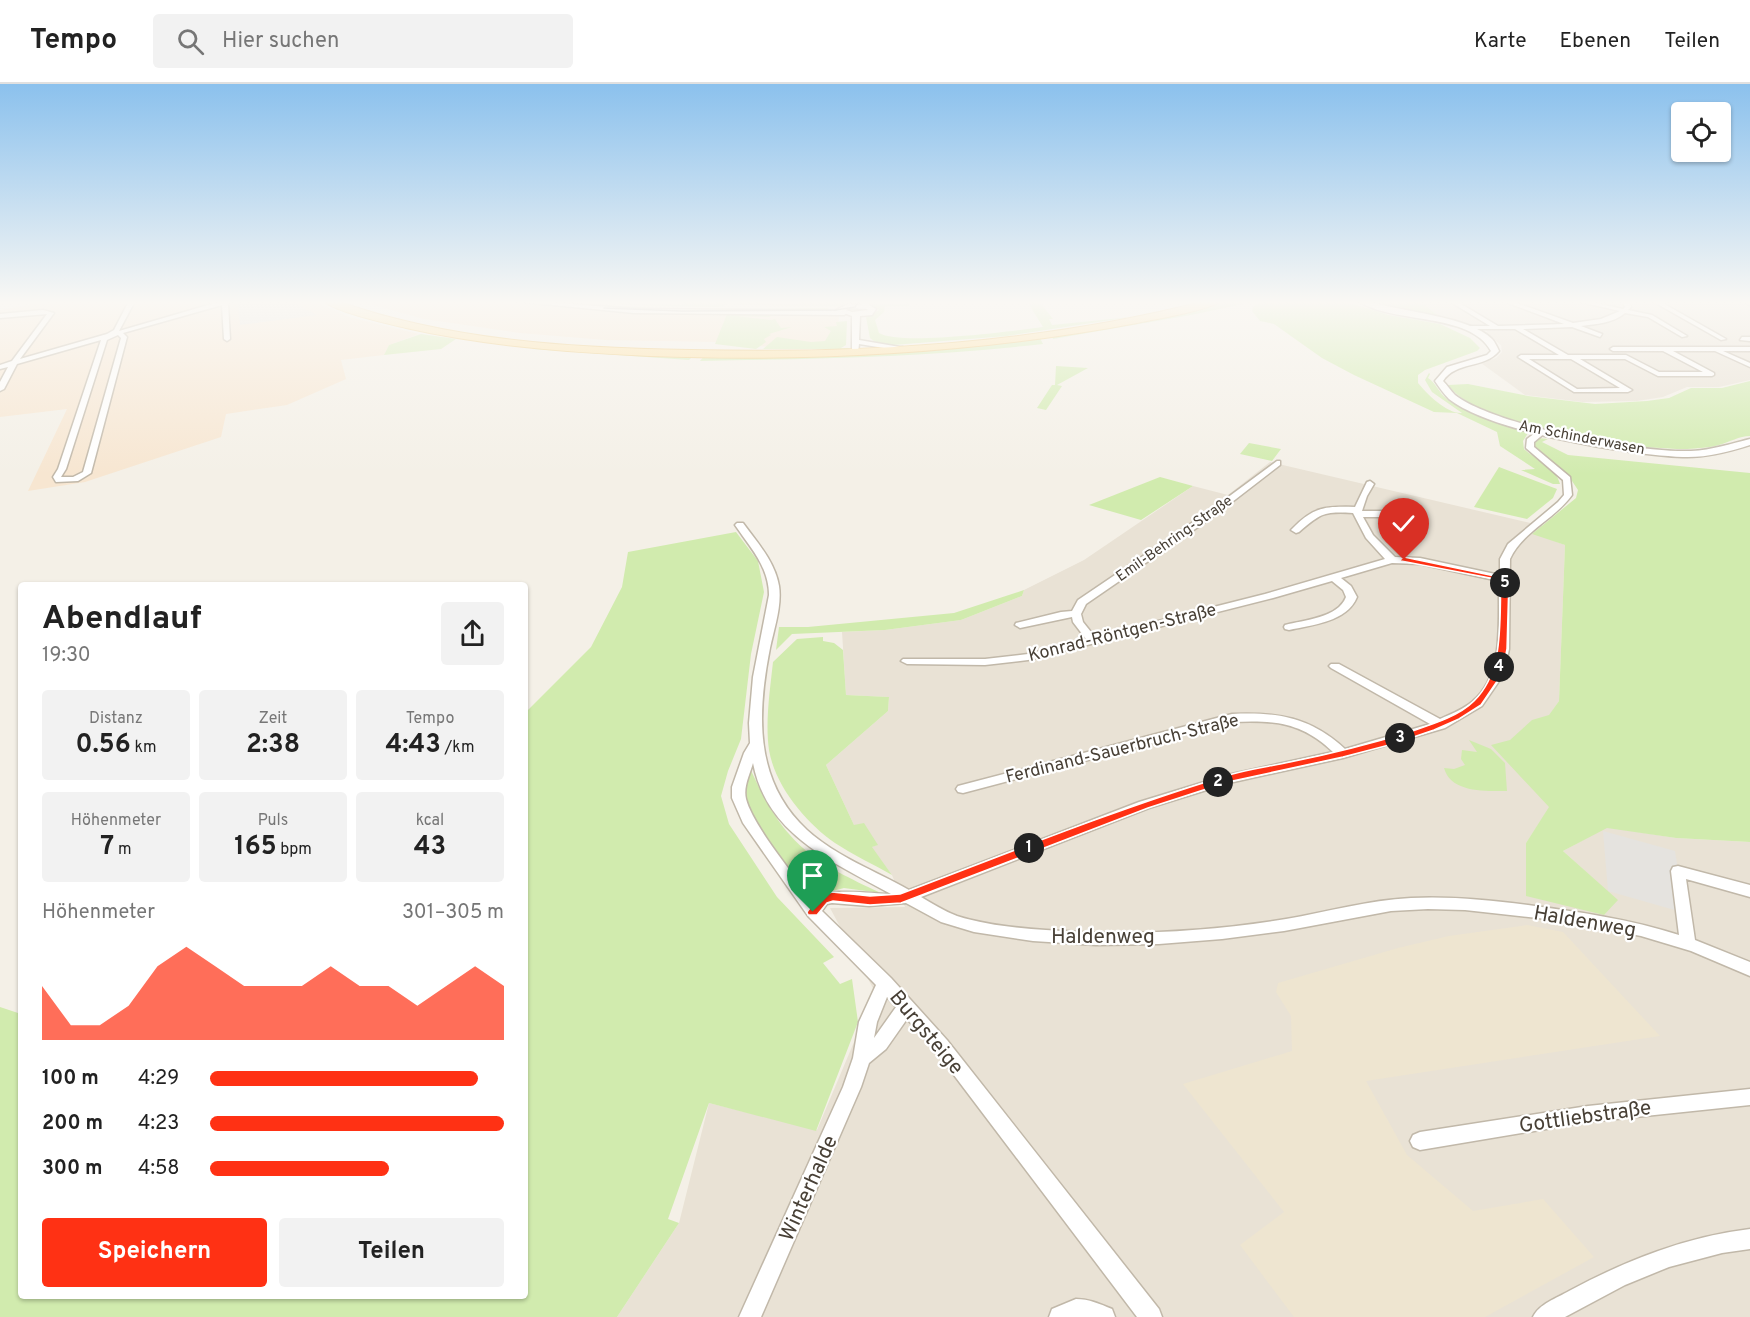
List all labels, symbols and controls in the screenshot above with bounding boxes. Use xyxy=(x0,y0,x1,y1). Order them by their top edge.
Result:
search box xyxy=(153,14,573,68)
text: Tempo xyxy=(30,23,117,59)
icon: search xyxy=(174,25,207,58)
text: Hier suchen xyxy=(222,28,339,55)
text: Karte xyxy=(1474,28,1526,55)
text: Ebenen xyxy=(1559,28,1631,55)
text: Teilen xyxy=(1664,28,1720,55)
map controls xyxy=(1671,102,1731,162)
button: locate xyxy=(1671,102,1731,162)
street label: Am Schinderwasen xyxy=(1517,417,1646,460)
street label: Emil-Behring-Straße xyxy=(1113,492,1237,587)
pin xyxy=(1378,498,1429,560)
icon: check xyxy=(1387,507,1420,540)
pin: 5 xyxy=(1490,568,1520,598)
text: 5 xyxy=(1500,573,1510,593)
text: Abendlauf xyxy=(42,599,202,641)
street label: Konrad-Röntgen-Straße xyxy=(1026,599,1219,668)
button: share xyxy=(441,602,504,665)
text: 19:30 xyxy=(42,643,91,669)
pin: 4 xyxy=(1484,652,1514,682)
text: 4 xyxy=(1494,657,1504,677)
text: Distanz xyxy=(89,709,143,729)
text: Zeit xyxy=(259,709,287,729)
text: Tempo xyxy=(406,709,454,729)
street label: Ferdinand-Sauerbruch-Straße xyxy=(1003,709,1241,790)
pin: 3 xyxy=(1385,723,1415,753)
text: 3 xyxy=(1395,728,1405,748)
text: 0.56 xyxy=(75,729,131,762)
text: 2:38 xyxy=(246,729,300,762)
text: 4:43 xyxy=(386,729,441,762)
text: km xyxy=(131,738,157,758)
text: /km xyxy=(441,738,474,758)
pin: 2 xyxy=(1203,767,1233,797)
text: 2 xyxy=(1213,772,1223,792)
text: Höhenmeter xyxy=(71,811,161,831)
text: Puls xyxy=(258,811,288,831)
text: kcal xyxy=(416,811,444,831)
text: 7 xyxy=(100,831,114,864)
text: 165 xyxy=(234,831,277,864)
text: 43 xyxy=(414,831,446,864)
pin: 1 xyxy=(1014,833,1044,863)
text: 1 xyxy=(1026,838,1032,858)
text: m xyxy=(114,840,132,860)
text: bpm xyxy=(277,840,312,860)
pin xyxy=(787,850,838,912)
icon: arrive xyxy=(796,859,829,892)
text: Höhenmeter xyxy=(42,900,155,926)
text: 301–305 m xyxy=(402,900,504,926)
street label: Haldenweg xyxy=(1531,900,1638,945)
street label: Haldenweg xyxy=(1051,924,1155,951)
street label: Burgsteige xyxy=(883,985,969,1081)
text: 100 m xyxy=(42,1066,99,1092)
text: 4:29 xyxy=(138,1066,179,1092)
street label: Gottliebstraße xyxy=(1517,1095,1653,1140)
text: 200 m xyxy=(42,1111,103,1137)
text: 4:23 xyxy=(138,1111,179,1137)
street label: Winterhalde xyxy=(774,1131,845,1246)
text: 300 m xyxy=(42,1156,103,1182)
text: 4:58 xyxy=(138,1156,180,1182)
button: Speichern xyxy=(42,1218,267,1287)
button: Teilen xyxy=(279,1218,504,1287)

